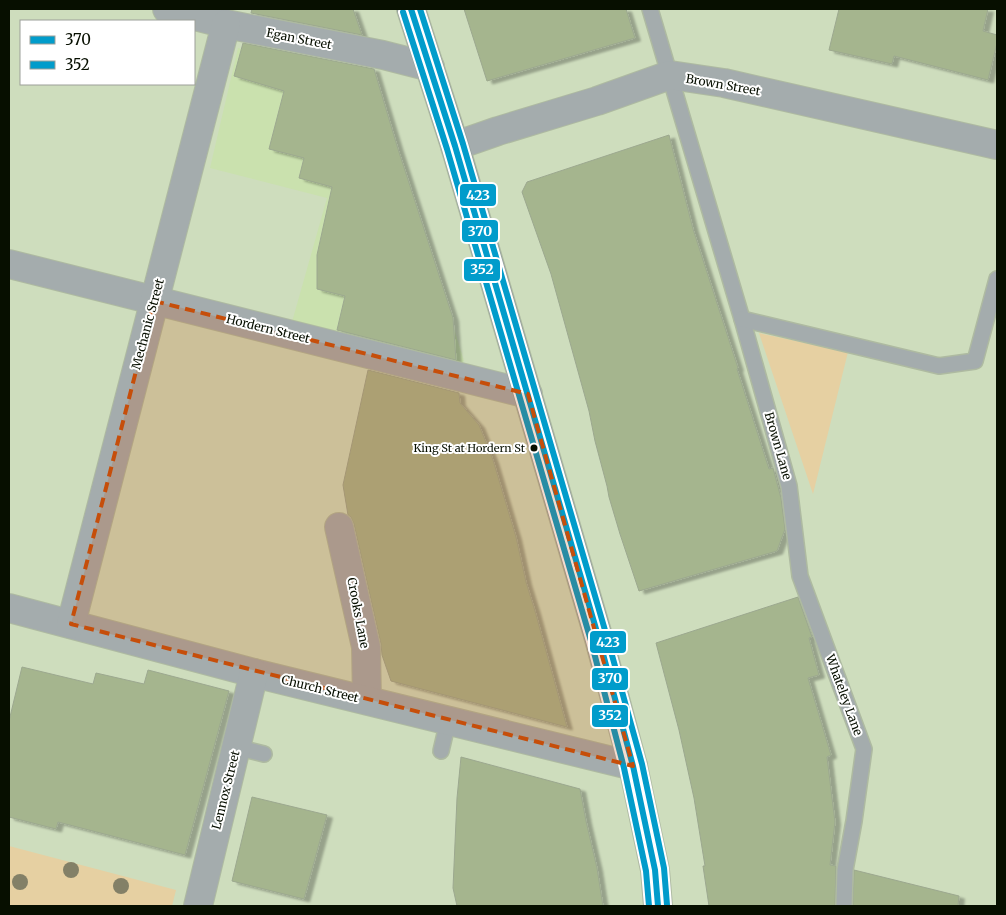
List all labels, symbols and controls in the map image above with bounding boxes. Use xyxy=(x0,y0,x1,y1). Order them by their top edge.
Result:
legend xyxy=(20,20,195,85)
street label: Egan Street xyxy=(265,25,333,52)
text: 370 xyxy=(65,30,91,49)
text: 352 xyxy=(65,55,90,74)
street label: Brown Street xyxy=(685,71,762,99)
line badge: 423 xyxy=(459,183,497,207)
text: 423 xyxy=(466,186,490,204)
line badge: 370 xyxy=(461,219,499,243)
text: 370 xyxy=(468,222,492,240)
line badge: 352 xyxy=(463,258,501,282)
text: 352 xyxy=(470,260,494,278)
street label: Mechanic Street xyxy=(128,276,167,371)
street label: Hordern Street xyxy=(225,311,312,346)
street label: Brown Lane xyxy=(762,410,795,481)
place label: King St at Hordern St xyxy=(413,441,526,455)
marker: King St at Hordern St xyxy=(529,443,539,453)
street label: Crooks Lane xyxy=(344,576,373,650)
line badge: 423 xyxy=(589,630,627,654)
text: 423 xyxy=(596,633,620,651)
street label: Whateley Lane xyxy=(822,651,866,738)
line badge: 370 xyxy=(591,667,629,691)
text: 370 xyxy=(598,669,622,687)
street label: Church Street xyxy=(280,672,361,705)
line badge: 352 xyxy=(591,704,629,728)
text: 352 xyxy=(598,706,622,724)
street label: Lennox Street xyxy=(208,749,243,831)

